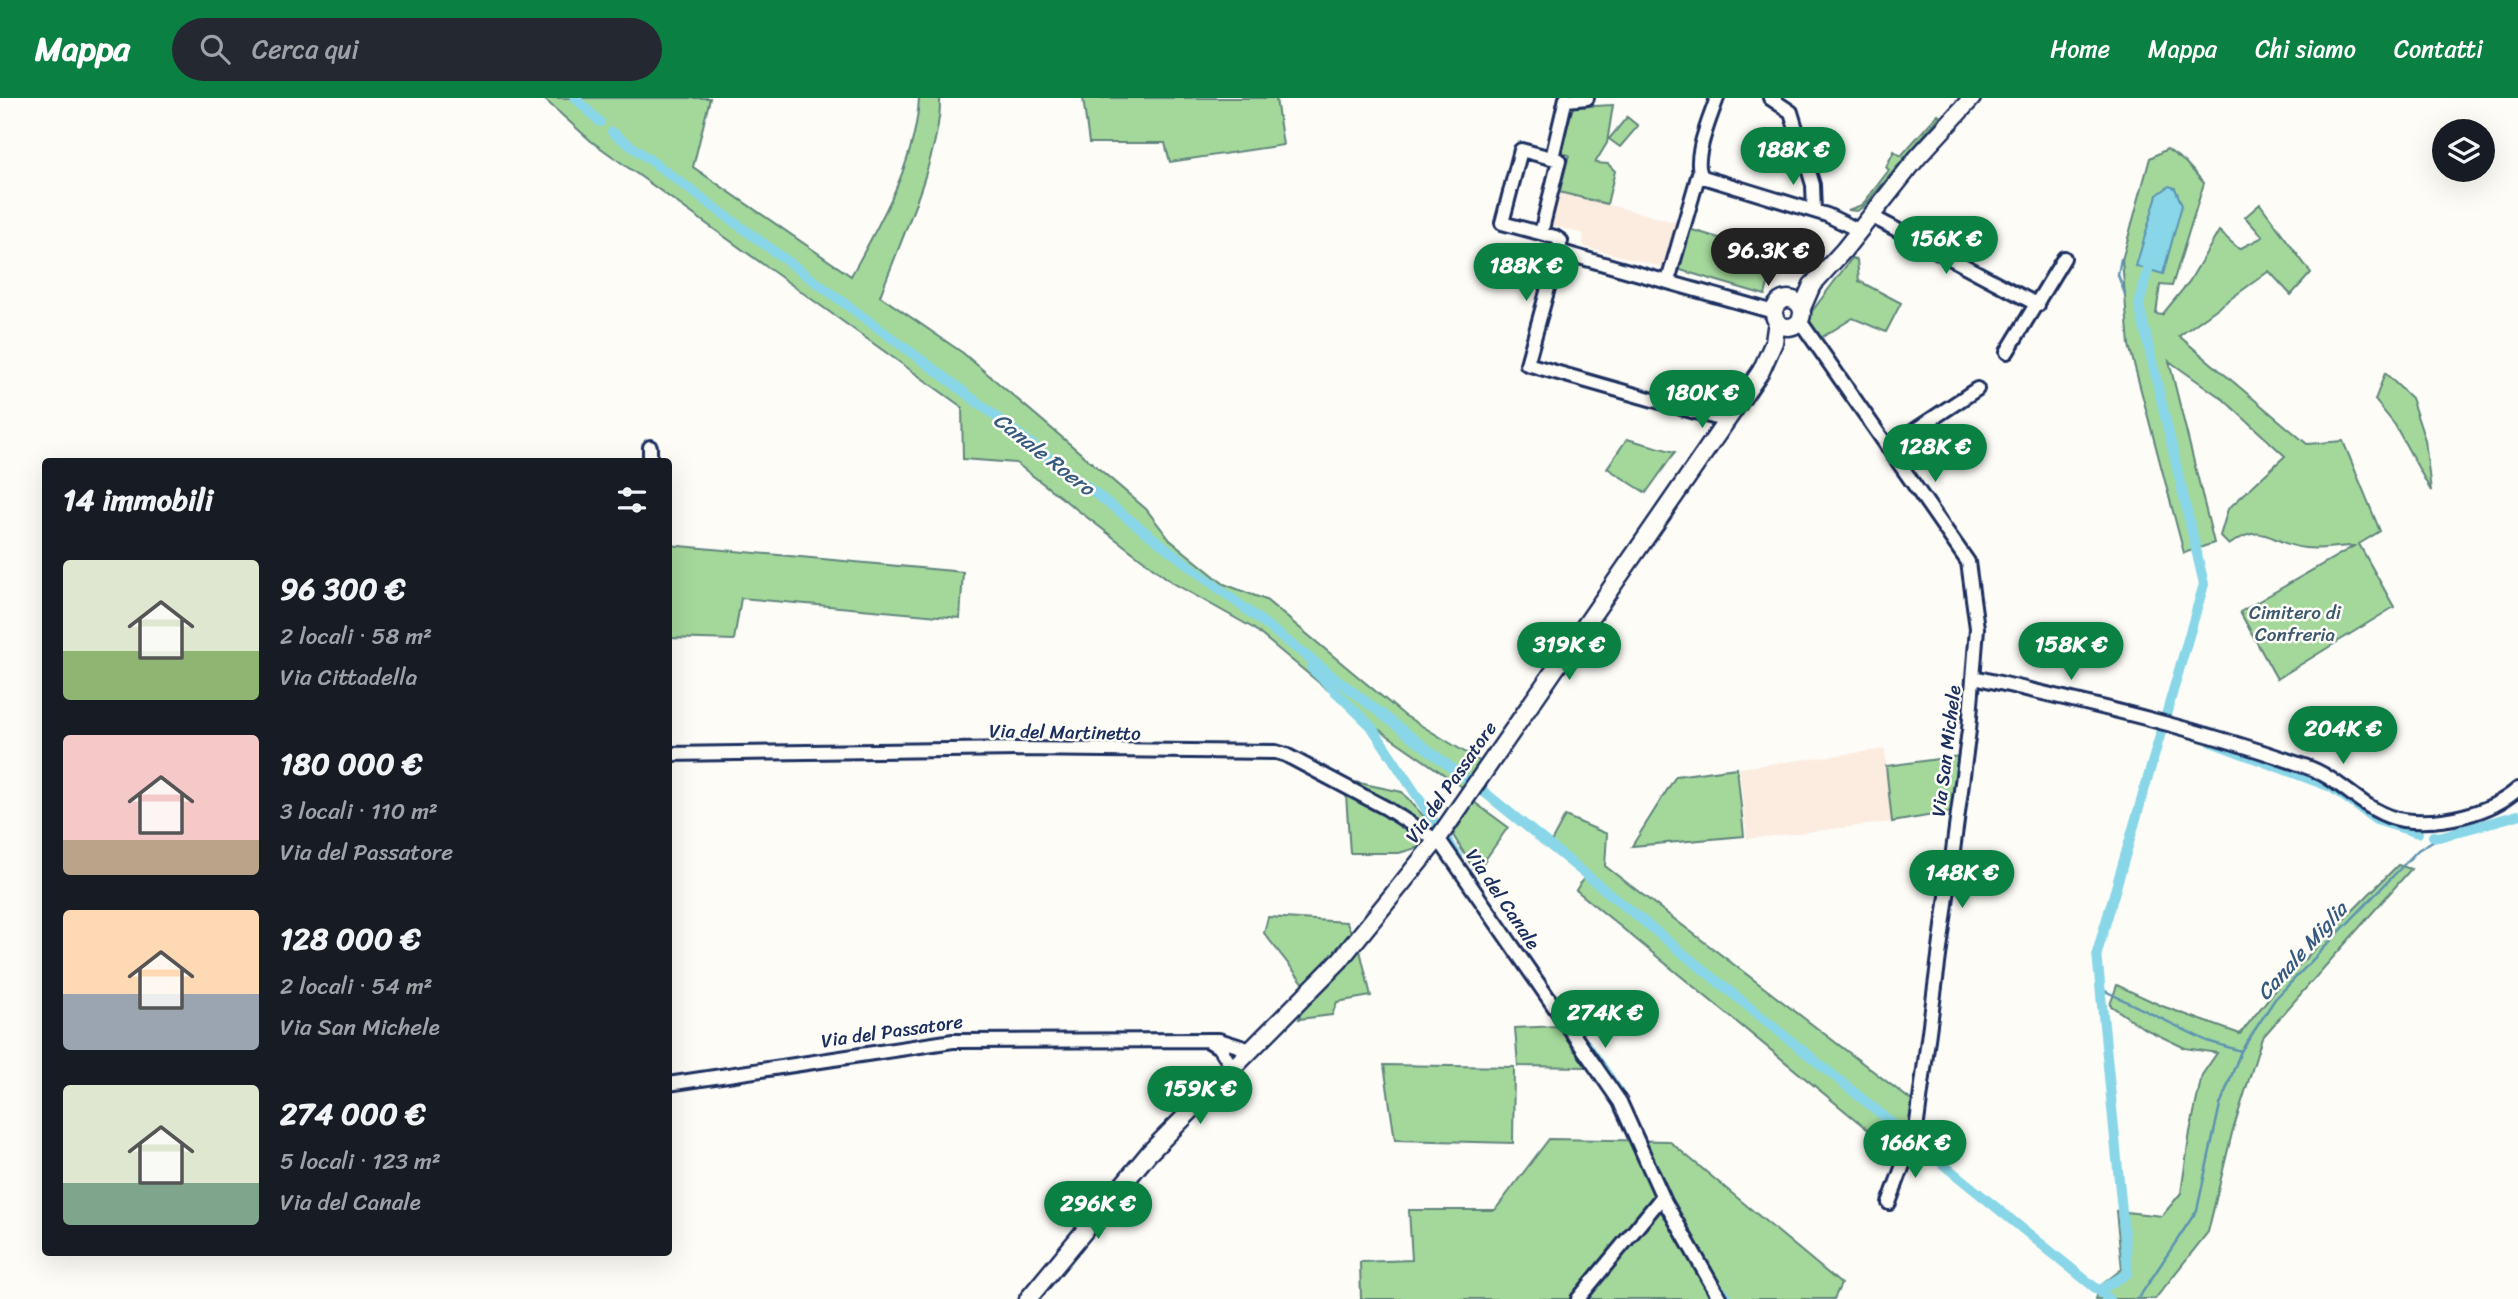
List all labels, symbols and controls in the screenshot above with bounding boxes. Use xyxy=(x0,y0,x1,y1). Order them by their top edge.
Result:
search box xyxy=(172,18,662,81)
text: Mappa xyxy=(35,20,130,78)
text: Cerca qui xyxy=(252,26,359,72)
text: Home xyxy=(2050,28,2110,70)
text: Mappa xyxy=(2148,28,2217,70)
text: Chi siamo xyxy=(2255,28,2356,70)
text: Contatti xyxy=(2394,28,2483,70)
icon: search xyxy=(196,30,234,68)
map controls xyxy=(2432,119,2495,182)
button: layers xyxy=(2432,119,2495,182)
pin: 188K € xyxy=(1736,127,1850,187)
text: 188K € xyxy=(1757,129,1829,170)
pin: 156K € xyxy=(1889,216,2003,276)
text: 156K € xyxy=(1910,218,1982,259)
pin: 96.3K € xyxy=(1703,228,1833,288)
text: 96.3K € xyxy=(1727,230,1809,271)
pin: 188K € xyxy=(1469,244,1583,303)
text: 188K € xyxy=(1490,245,1562,286)
pin: 180K € xyxy=(1645,370,1759,430)
text: 180K € xyxy=(1665,372,1739,413)
water label: Canale Roero xyxy=(985,402,1104,507)
pin: 128K € xyxy=(1878,424,1992,484)
text: 128K € xyxy=(1899,426,1971,467)
text: 14 immobili xyxy=(63,473,213,527)
icon: filters xyxy=(613,481,651,519)
text: 96 300 € xyxy=(280,562,405,616)
icon: home xyxy=(119,588,203,672)
park label: Cimitero di Confreria xyxy=(2249,596,2342,651)
text: 2 locali · 58 m² xyxy=(280,616,432,657)
pin: 319K € xyxy=(1512,622,1626,682)
pin: 158K € xyxy=(2014,622,2128,682)
text: 319K € xyxy=(1533,624,1605,665)
text: 158K € xyxy=(2034,624,2108,665)
text: Via Cittadella xyxy=(280,657,417,698)
street label: Via San Michele xyxy=(1922,683,1970,819)
pin: 204K € xyxy=(2286,706,2400,766)
text: 204K € xyxy=(2304,708,2382,749)
street label: Via del Martinetto xyxy=(989,714,1141,750)
street label: Via del Passatore xyxy=(1396,714,1506,850)
text: 180 000 € xyxy=(280,737,422,791)
icon: home xyxy=(119,763,203,847)
text: 3 locali · 110 m² xyxy=(280,791,438,832)
text: Via del Passatore xyxy=(280,832,453,873)
street label: Via del Canale xyxy=(1457,842,1549,956)
pin: 148K € xyxy=(1905,850,2019,910)
text: 148K € xyxy=(1925,852,1999,893)
water label: Canale Miglia xyxy=(2247,891,2359,1009)
text: 128 000 € xyxy=(280,912,421,966)
icon: home xyxy=(119,938,203,1022)
text: 2 locali · 54 m² xyxy=(280,966,433,1007)
pin: 274K € xyxy=(1548,990,1662,1050)
text: 274K € xyxy=(1567,992,1643,1033)
street label: Via del Passatore xyxy=(819,1005,965,1057)
text: Via San Michele xyxy=(280,1007,440,1048)
pin: 159K € xyxy=(1143,1066,1257,1126)
text: 159K € xyxy=(1163,1068,1237,1109)
text: 274 000 € xyxy=(280,1087,426,1141)
icon: home xyxy=(119,1113,203,1197)
pin: 166K € xyxy=(1858,1121,1972,1180)
text: 166K € xyxy=(1879,1122,1951,1163)
text: 5 locali · 123 m² xyxy=(280,1141,441,1182)
text: Via del Canale xyxy=(280,1182,421,1223)
pin: 296K € xyxy=(1041,1182,1155,1241)
text: 296K € xyxy=(1060,1183,1136,1224)

